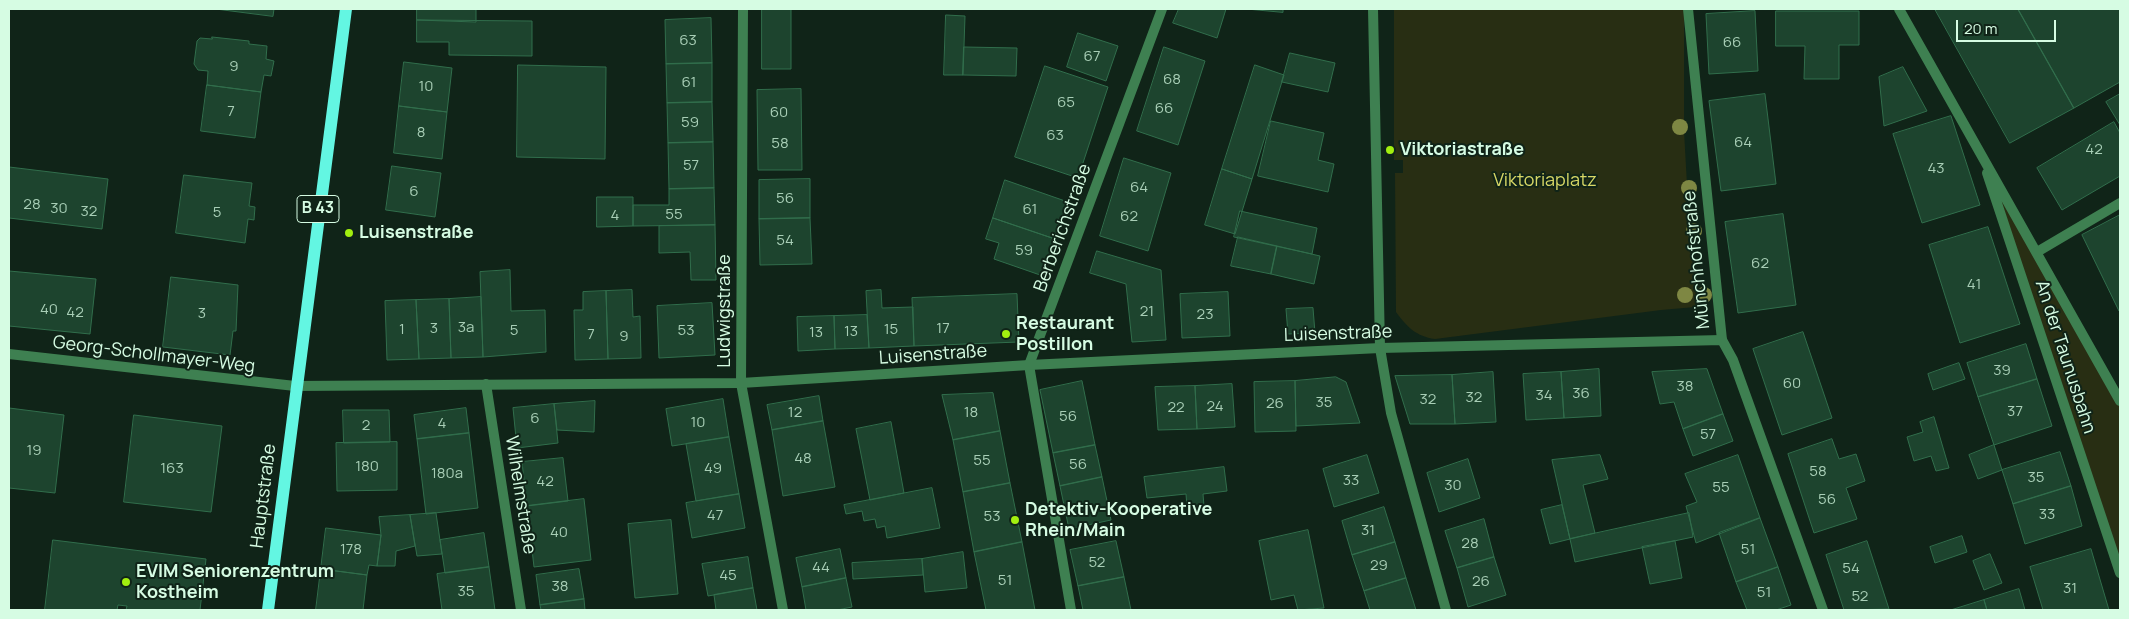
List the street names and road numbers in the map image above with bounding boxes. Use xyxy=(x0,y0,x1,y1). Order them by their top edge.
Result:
street label: Berberichstraße xyxy=(1030,161,1096,295)
street label: Münchhofstraße xyxy=(1679,190,1715,330)
road number: B 43 xyxy=(297,195,339,222)
street label: Ludwigstraße xyxy=(714,254,736,368)
street label: An der Taunusbahn xyxy=(2030,278,2100,436)
street label: Luisenstraße xyxy=(1283,321,1393,347)
street label: Georg-Schollmayer-Weg xyxy=(52,332,256,378)
street label: Luisenstraße xyxy=(878,340,988,370)
street label: Wilhelmstraße xyxy=(500,434,540,556)
street label: Hauptstraße xyxy=(247,443,281,549)

